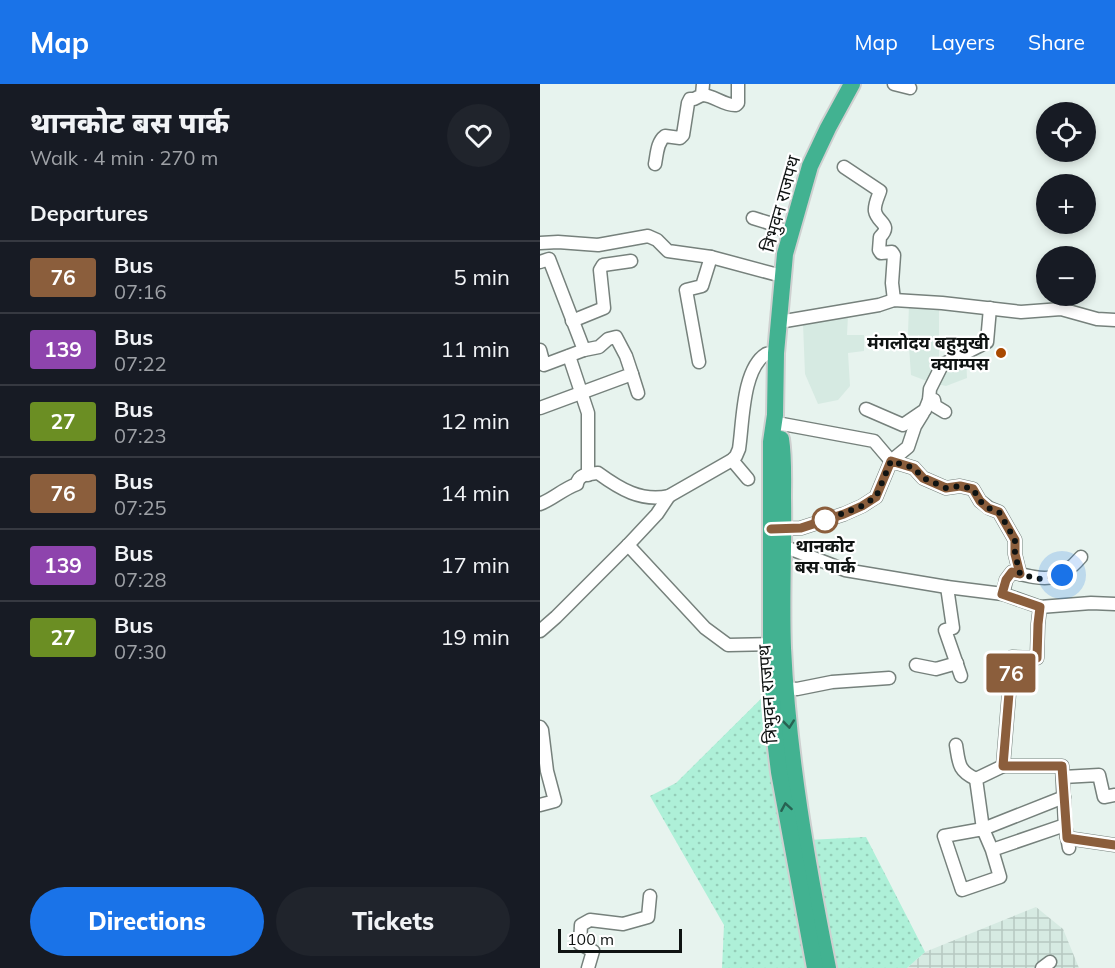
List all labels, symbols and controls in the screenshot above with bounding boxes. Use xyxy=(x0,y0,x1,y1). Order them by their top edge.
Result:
text: Map xyxy=(30,25,89,60)
text: Map xyxy=(855,29,898,55)
text: Layers xyxy=(931,29,995,55)
text: Share xyxy=(1028,29,1085,55)
map controls xyxy=(1036,102,1096,306)
button: locate xyxy=(1036,102,1096,162)
button: heart xyxy=(447,104,510,167)
text: थानकोट बस पार्क xyxy=(30,105,229,140)
text: Walk · 4 min · 270 m xyxy=(30,145,218,170)
street label: त्रिभुवन राजपथ xyxy=(756,153,806,255)
button: + xyxy=(1036,174,1096,234)
text: Departures xyxy=(30,199,148,227)
button: − xyxy=(1036,246,1096,306)
text: Bus xyxy=(114,251,153,279)
text: 5 min xyxy=(454,263,510,291)
text: 76 xyxy=(50,264,76,290)
text: 07:16 xyxy=(114,279,167,304)
text: Bus xyxy=(114,323,153,351)
place label: मंगलोदय बहुमुखी क्याम्पस xyxy=(867,331,990,375)
text: 11 min xyxy=(440,335,510,363)
text: 139 xyxy=(44,336,82,362)
marker: मंगलोदय बहुमुखी क्याम्पस xyxy=(994,346,1008,360)
text: 07:22 xyxy=(114,351,167,376)
text: Bus xyxy=(114,395,153,423)
text: 12 min xyxy=(440,407,510,435)
text: 27 xyxy=(50,408,76,434)
text: 07:23 xyxy=(114,423,167,448)
text: Bus xyxy=(114,467,153,495)
text: 14 min xyxy=(440,479,510,507)
text: 76 xyxy=(50,480,76,506)
text: 07:25 xyxy=(114,495,167,520)
marker: थानकोट बस पार्क xyxy=(812,507,838,533)
place label: थानकोट बस पार्क xyxy=(795,534,856,578)
text: Bus xyxy=(114,539,153,567)
text: 17 min xyxy=(440,551,510,579)
text: 139 xyxy=(44,552,82,578)
your location xyxy=(1047,560,1077,590)
text: 07:28 xyxy=(114,567,167,592)
text: Bus xyxy=(114,611,153,639)
text: 19 min xyxy=(440,623,510,651)
text: 27 xyxy=(50,624,76,650)
text: 07:30 xyxy=(114,639,167,664)
street label: त्रिभुवन राजपथ xyxy=(753,643,783,744)
line badge: 76 xyxy=(984,654,1038,692)
text: 76 xyxy=(998,660,1024,686)
one-way arrow xyxy=(782,720,795,729)
one-way arrow xyxy=(780,803,793,813)
button: Directions xyxy=(30,887,264,956)
button: Tickets xyxy=(276,887,510,956)
scale bar xyxy=(558,926,682,954)
text: 100 m xyxy=(567,929,614,949)

